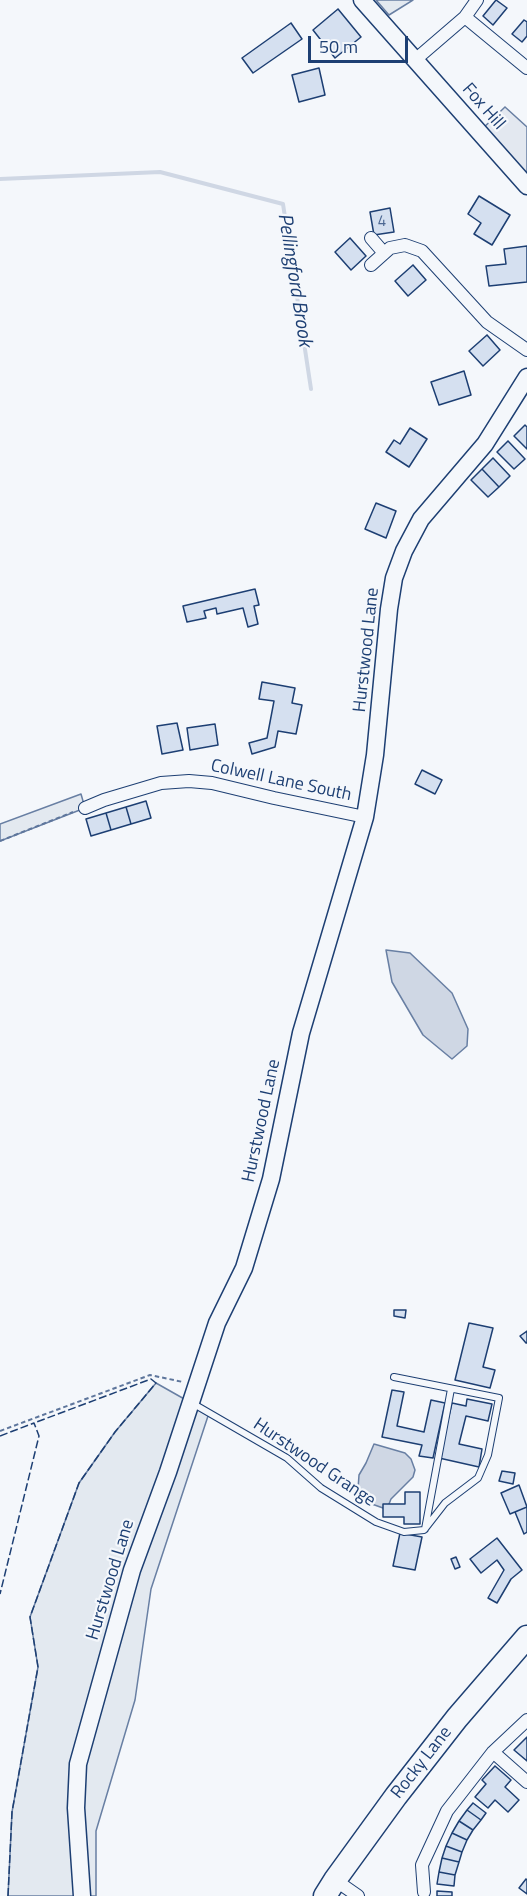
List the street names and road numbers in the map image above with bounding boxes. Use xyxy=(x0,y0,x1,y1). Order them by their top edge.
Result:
street label: Fox Hill xyxy=(457,79,509,135)
street label: Hurstwood Lane xyxy=(350,587,384,713)
street label: Colwell Lane South xyxy=(209,756,353,806)
street label: Hurstwood Lane xyxy=(238,1058,286,1184)
street label: Hurstwood Grange xyxy=(249,1414,379,1512)
street label: Hurstwood Lane xyxy=(82,1517,140,1643)
street label: Rocky Lane xyxy=(387,1722,457,1804)

